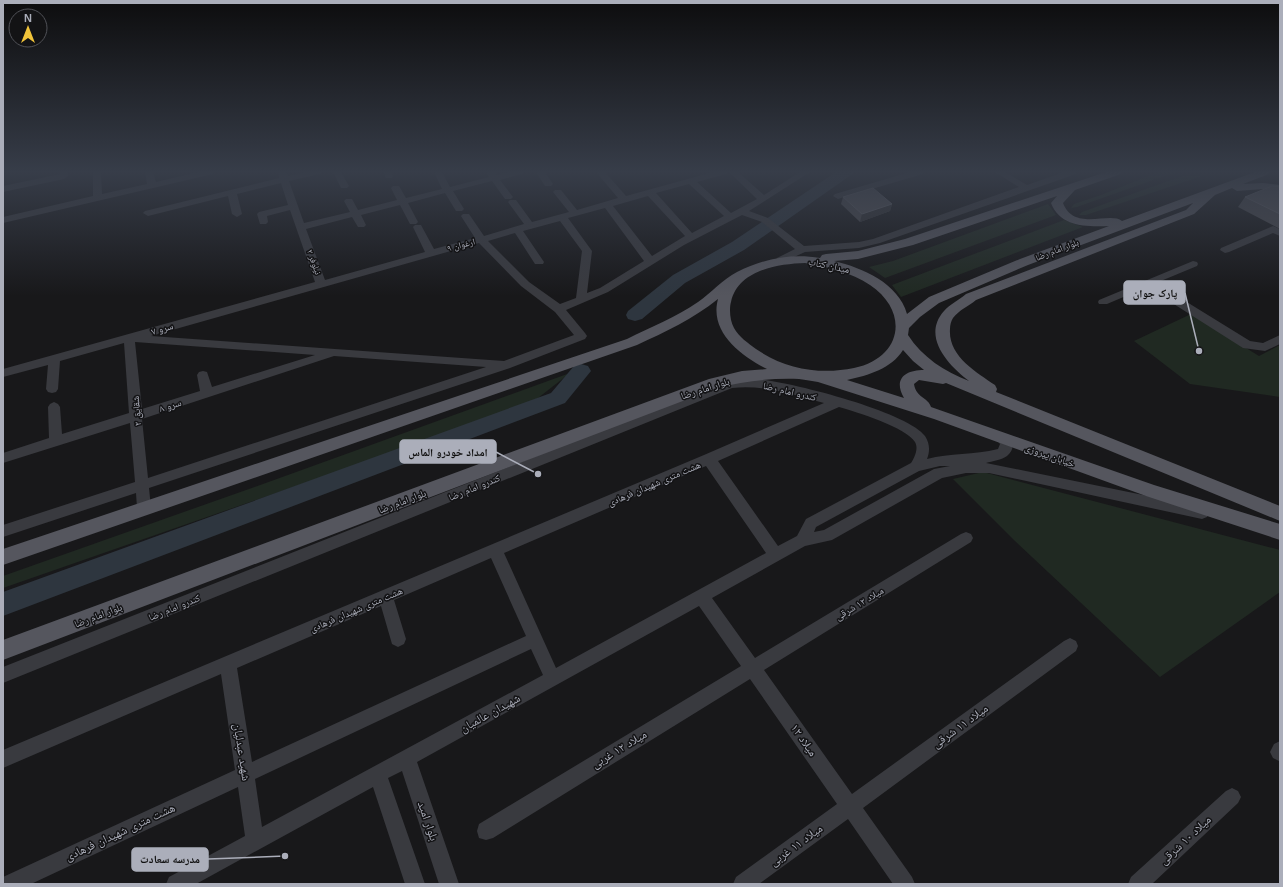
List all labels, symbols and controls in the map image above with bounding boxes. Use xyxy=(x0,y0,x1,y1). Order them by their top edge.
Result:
north arrow xyxy=(8,8,48,48)
text: N xyxy=(24,12,32,24)
street label: ارغوان ۹ xyxy=(446,237,476,253)
street label: بلوار امام رضا xyxy=(1034,237,1081,265)
street label: نیلوفر ۲ xyxy=(305,248,323,277)
street label: میدان کتاب xyxy=(807,256,851,276)
callout: پارک جوان xyxy=(1124,281,1185,304)
text: پارک جوان xyxy=(1133,287,1178,301)
street label: سرو ۷ xyxy=(150,320,175,337)
street label: بلوار امام رضا xyxy=(680,375,732,403)
street label: کندرو امام رضا xyxy=(762,380,818,405)
street label: شقایق ۲ xyxy=(130,395,144,426)
street label: سرو ۸ xyxy=(158,397,183,414)
callout: امداد خودرو الماس xyxy=(400,440,496,463)
street label: خیابان پیروزی xyxy=(1023,442,1077,470)
text: امداد خودرو الماس xyxy=(408,446,488,460)
street label: هشت متری شهیدان فرهادی xyxy=(606,459,703,509)
street label: کندرو امام رضا xyxy=(447,472,502,505)
street label: بلوار امام رضا xyxy=(377,487,429,517)
street label: میلاد ۱۲ شرقی xyxy=(833,584,886,623)
street label: هشت متری شهیدان فرهادی xyxy=(308,585,405,635)
street label: کندرو امام رضا xyxy=(147,592,202,625)
street label: بلوار امام رضا xyxy=(73,601,125,631)
street label: شهیدان عالمیان xyxy=(457,691,523,735)
street label: میلاد ۱۱ شرقی xyxy=(929,701,991,751)
street label: میلاد ۱۲ xyxy=(788,721,820,759)
street label: شهید عبدلیان xyxy=(230,722,253,782)
street label: میلاد ۱۲ غربی xyxy=(589,727,649,771)
street label: بلوار امید xyxy=(414,799,441,843)
street label: هشت متری شهیدان فرهادی xyxy=(63,800,177,864)
street label: میلاد ۱۰ شرقی xyxy=(1156,813,1214,868)
street label: میلاد ۱۱ غربی xyxy=(767,821,825,869)
callout: مدرسه سعادت xyxy=(132,848,208,871)
text: مدرسه سعادت xyxy=(140,853,200,866)

